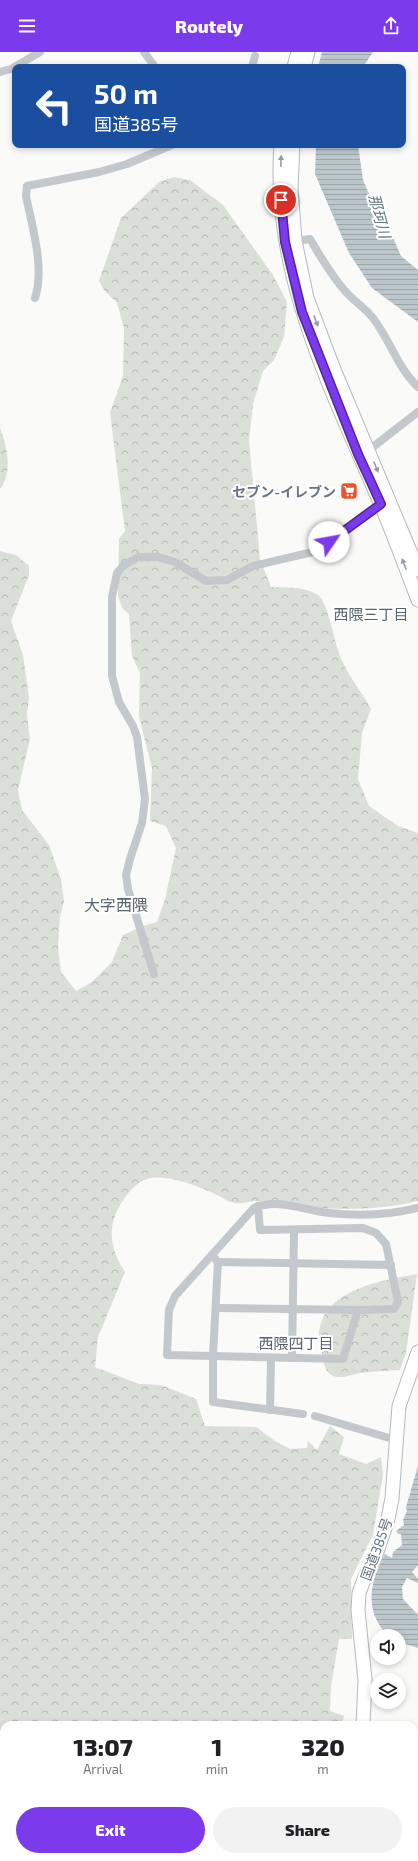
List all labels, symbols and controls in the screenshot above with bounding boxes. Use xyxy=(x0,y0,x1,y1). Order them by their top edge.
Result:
icon: menu xyxy=(16,15,38,37)
text: Routely xyxy=(175,15,243,37)
icon: share xyxy=(380,15,402,37)
text: 50 m xyxy=(94,76,158,110)
icon: left xyxy=(28,80,80,132)
text: 国道385号 xyxy=(94,113,179,135)
one-way arrow xyxy=(277,155,284,167)
pin xyxy=(264,183,298,217)
icon: arrive xyxy=(270,189,292,211)
water label: 那珂川 xyxy=(365,192,395,242)
one-way arrow xyxy=(313,315,319,327)
one-way arrow xyxy=(373,462,379,474)
supermarket icon: セブン-イレブン xyxy=(339,481,359,501)
place label: セブン-イレブン xyxy=(232,483,336,500)
position arrow xyxy=(308,521,350,563)
one-way arrow xyxy=(400,557,406,569)
district label: 西隈三丁目 xyxy=(333,605,409,623)
district label: 大字西隈 xyxy=(84,895,148,914)
district label: 西隈四丁目 xyxy=(258,1334,334,1352)
street label: 国道385号 xyxy=(357,1515,395,1583)
map controls xyxy=(370,1629,406,1709)
button: sound xyxy=(370,1629,406,1665)
button: layers xyxy=(370,1673,406,1709)
text: 13:07 xyxy=(73,1732,133,1761)
text: 1 xyxy=(212,1732,222,1761)
text: 320 xyxy=(301,1732,345,1761)
text: Arrival xyxy=(83,1761,123,1777)
text: min xyxy=(206,1761,228,1777)
text: m xyxy=(317,1761,329,1777)
button: Exit xyxy=(16,1807,205,1853)
button: Share xyxy=(213,1807,402,1853)

